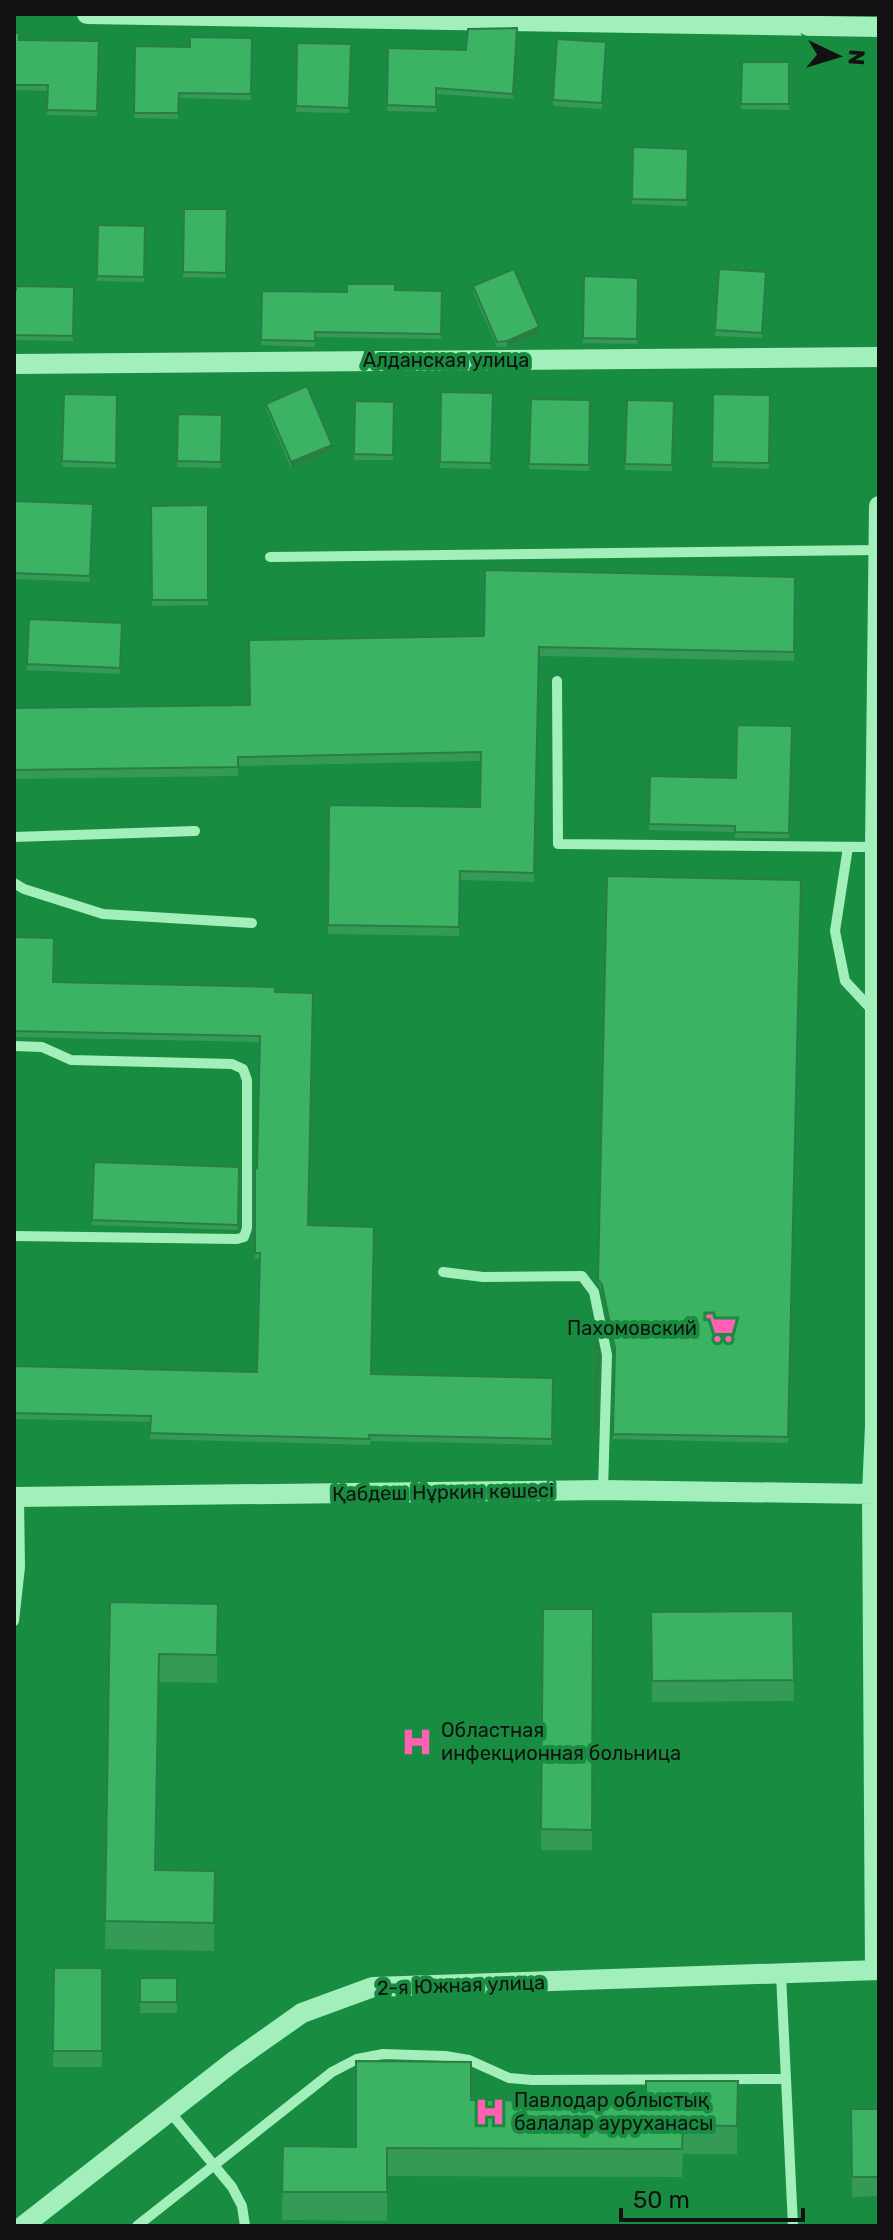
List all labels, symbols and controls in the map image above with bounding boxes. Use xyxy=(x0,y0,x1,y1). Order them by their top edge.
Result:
north arrow xyxy=(797,16,877,96)
text: N xyxy=(842,49,870,66)
street label: Алданская улица xyxy=(363,348,529,372)
supermarket icon: Пахомовский xyxy=(704,1311,738,1345)
place label: Пахомовский xyxy=(567,1316,697,1340)
street label: Қабдеш Нұркин көшесі xyxy=(332,1478,554,1506)
place label: Областная инфекционная больница xyxy=(441,1718,681,1765)
hospital icon: Областная инфекционная больница xyxy=(400,1725,434,1759)
street label: 2-я Южная улица xyxy=(376,1970,546,2000)
place label: Павлодар облыстық балалар ауруханасы xyxy=(514,2088,714,2135)
hospital icon: Павлодар облыстық балалар ауруханасы xyxy=(473,2095,507,2129)
scale bar xyxy=(621,2172,803,2222)
text: 50 m xyxy=(633,2186,690,2214)

